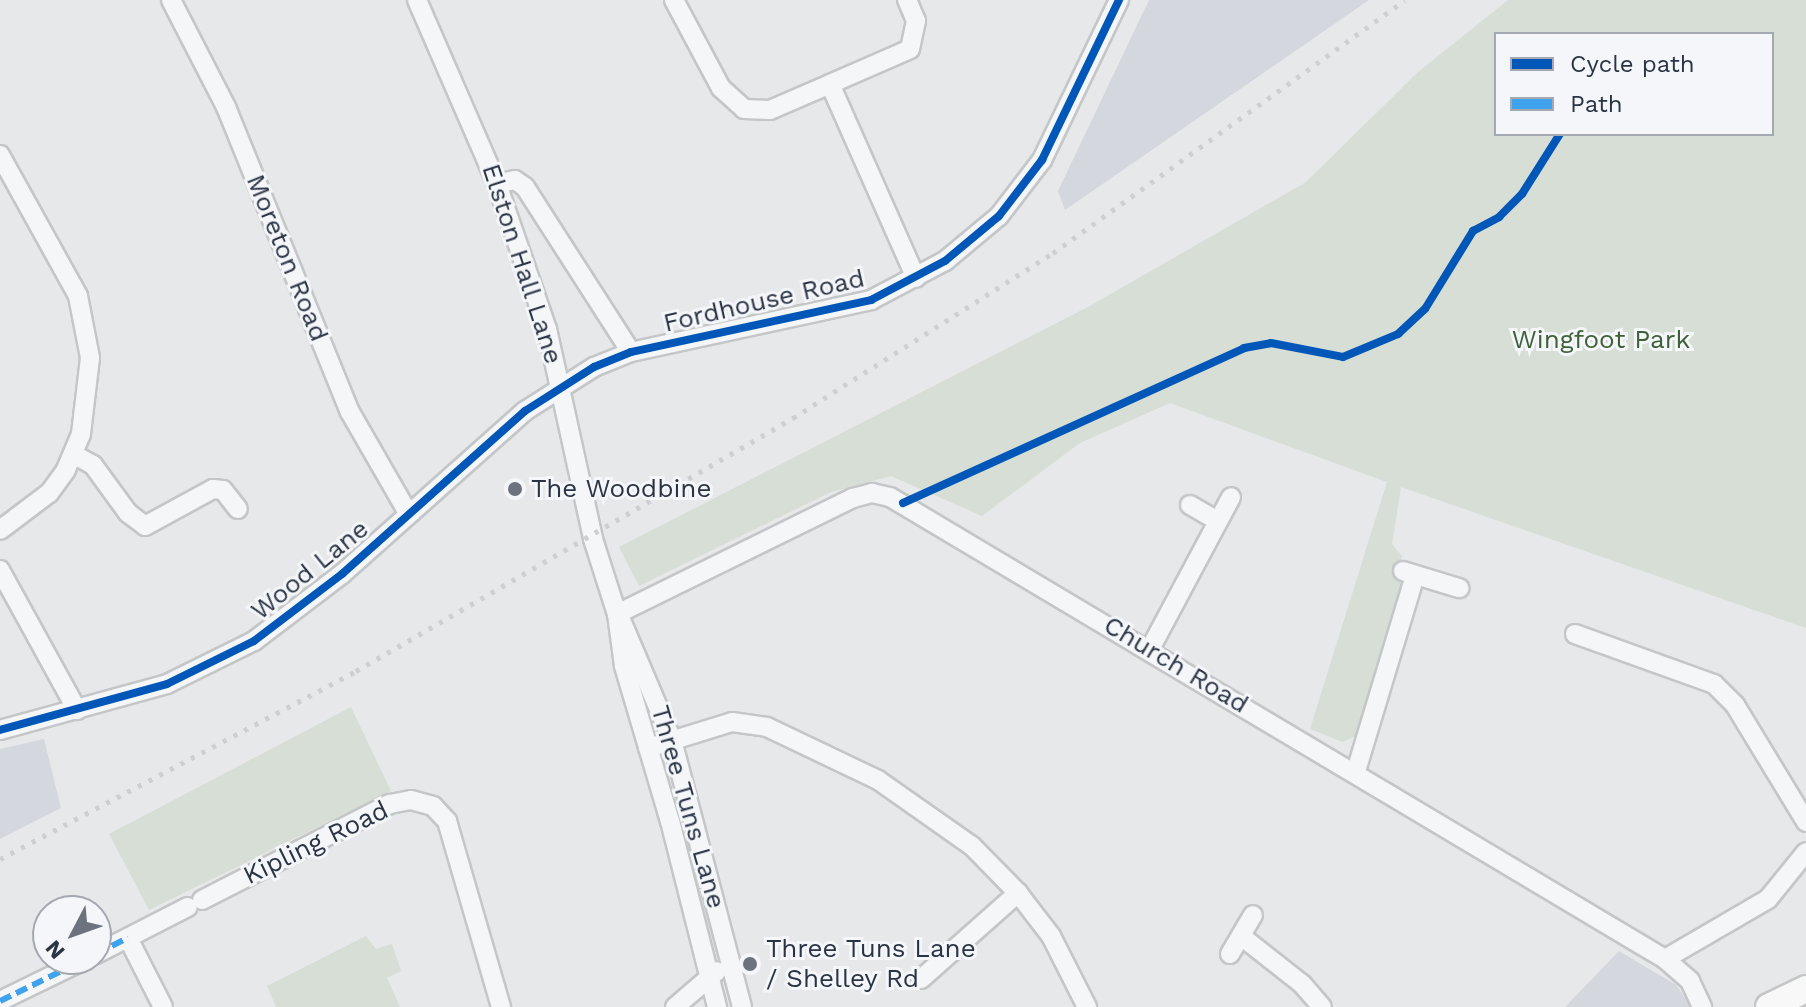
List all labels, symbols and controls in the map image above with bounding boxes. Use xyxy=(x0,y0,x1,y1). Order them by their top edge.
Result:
legend xyxy=(1494,32,1774,136)
text: Cycle path xyxy=(1570,50,1695,78)
text: Path xyxy=(1570,90,1623,118)
street label: Elston Hall Lane xyxy=(475,160,569,368)
street label: Moreton Road xyxy=(239,170,335,346)
street label: Fordhouse Road xyxy=(660,263,868,339)
park label: Wingfoot Park xyxy=(1512,324,1690,356)
place label: The Woodbine xyxy=(531,473,712,505)
marker: The Woodbine xyxy=(506,480,524,498)
street label: Wood Lane xyxy=(245,513,375,627)
street label: Church Road xyxy=(1098,610,1254,720)
street label: Three Tuns Lane xyxy=(644,702,732,912)
street label: Kipling Road xyxy=(238,794,394,892)
north arrow xyxy=(32,895,112,975)
place label: Three Tuns Lane / Shelley Rd xyxy=(766,933,976,994)
text: N xyxy=(40,935,70,964)
marker: Three Tuns Lane / Shelley Rd xyxy=(741,955,759,973)

